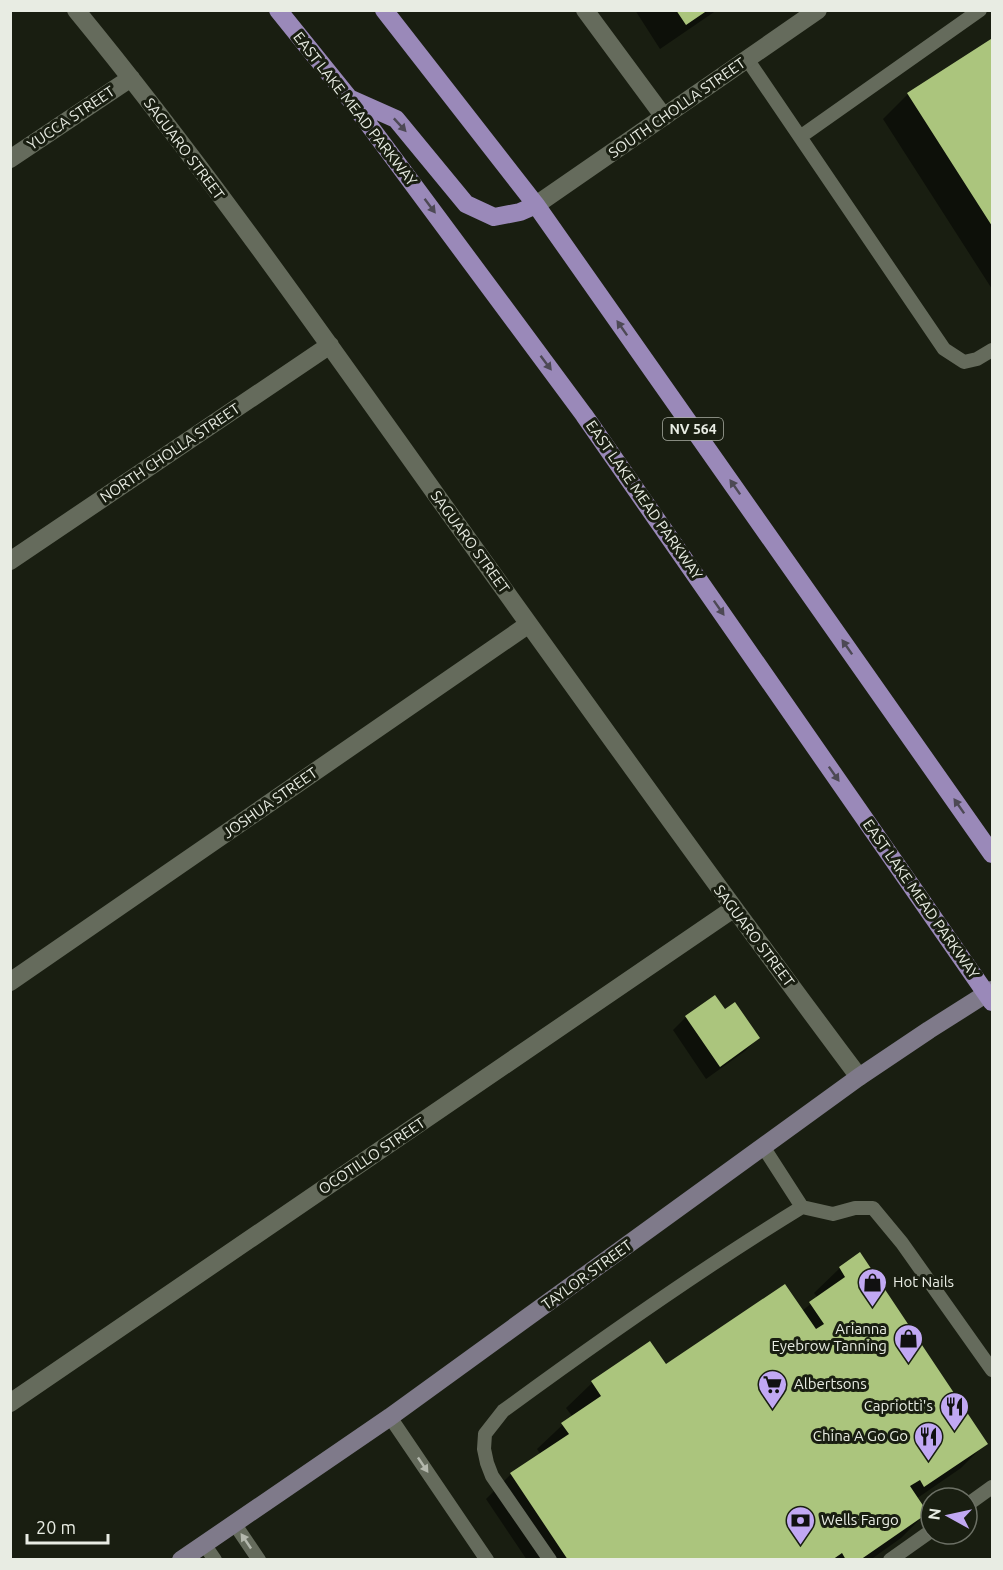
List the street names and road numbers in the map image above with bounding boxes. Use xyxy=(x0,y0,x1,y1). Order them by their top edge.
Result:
street label: EAST LAKE MEAD PARKWAY xyxy=(290,28,421,189)
street label: SOUTH CHOLLA STREET xyxy=(605,54,749,161)
street label: YUCCA STREET xyxy=(24,82,118,153)
street label: SAGUARO STREET xyxy=(141,95,228,203)
street label: NORTH CHOLLA STREET xyxy=(97,399,243,506)
street label: EAST LAKE MEAD PARKWAY xyxy=(583,417,706,583)
road number: NV 564 xyxy=(663,418,723,440)
street label: SAGUARO STREET xyxy=(428,487,514,597)
street label: JOSHUA STREET xyxy=(219,763,321,842)
street label: EAST LAKE MEAD PARKWAY xyxy=(860,816,983,982)
street label: SAGUARO STREET xyxy=(711,882,798,990)
street label: OCOTILLO STREET xyxy=(315,1113,429,1198)
street label: TAYLOR STREET xyxy=(538,1236,636,1313)

